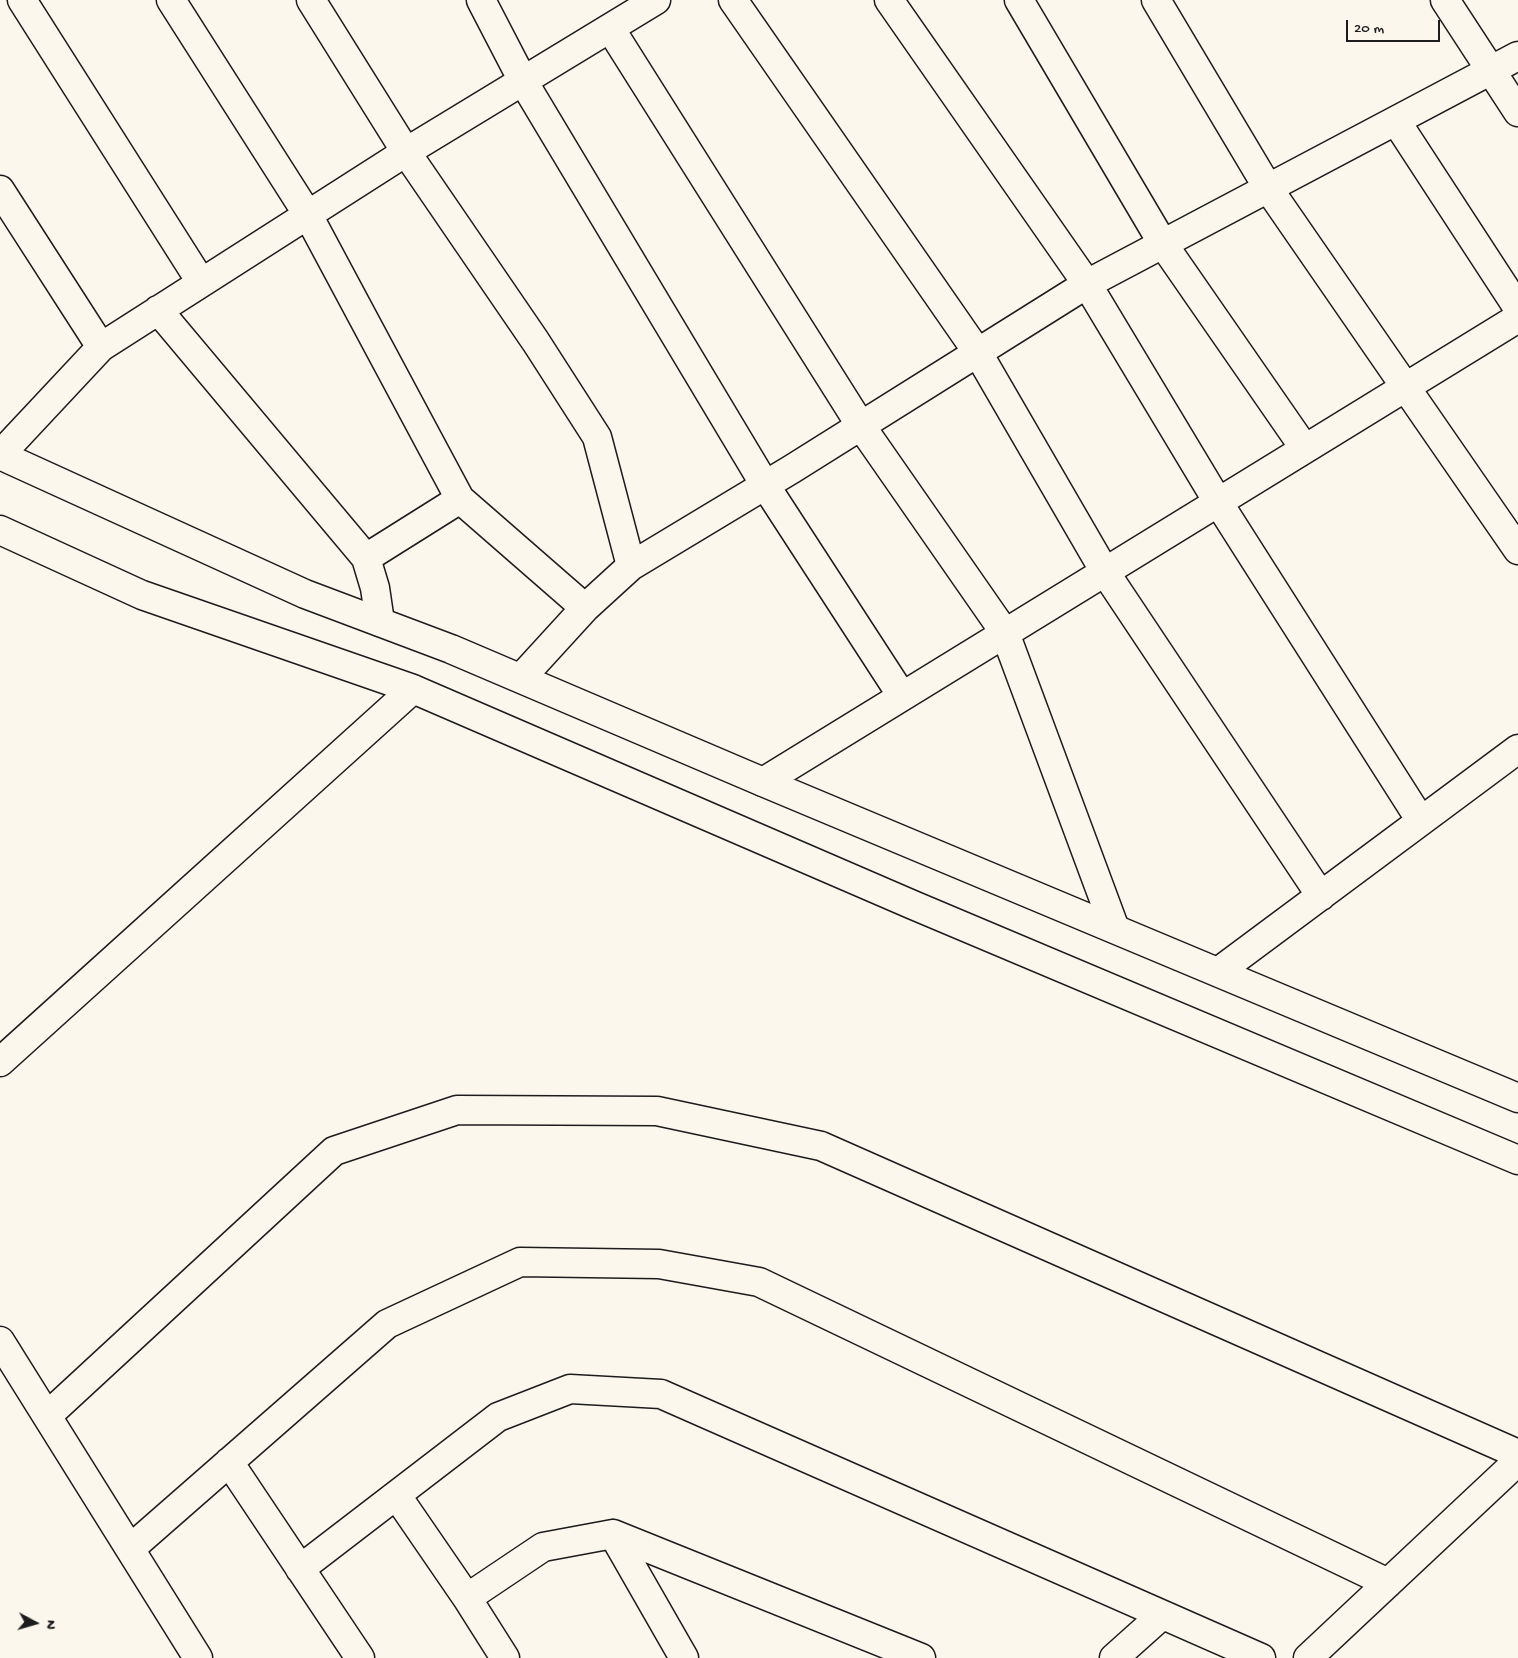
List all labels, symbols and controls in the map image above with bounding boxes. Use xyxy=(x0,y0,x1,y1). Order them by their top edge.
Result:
scale bar xyxy=(1348,10,1442,42)
text: 20 m xyxy=(1354,20,1384,38)
north arrow xyxy=(10,1598,60,1648)
text: N xyxy=(41,1619,59,1630)

